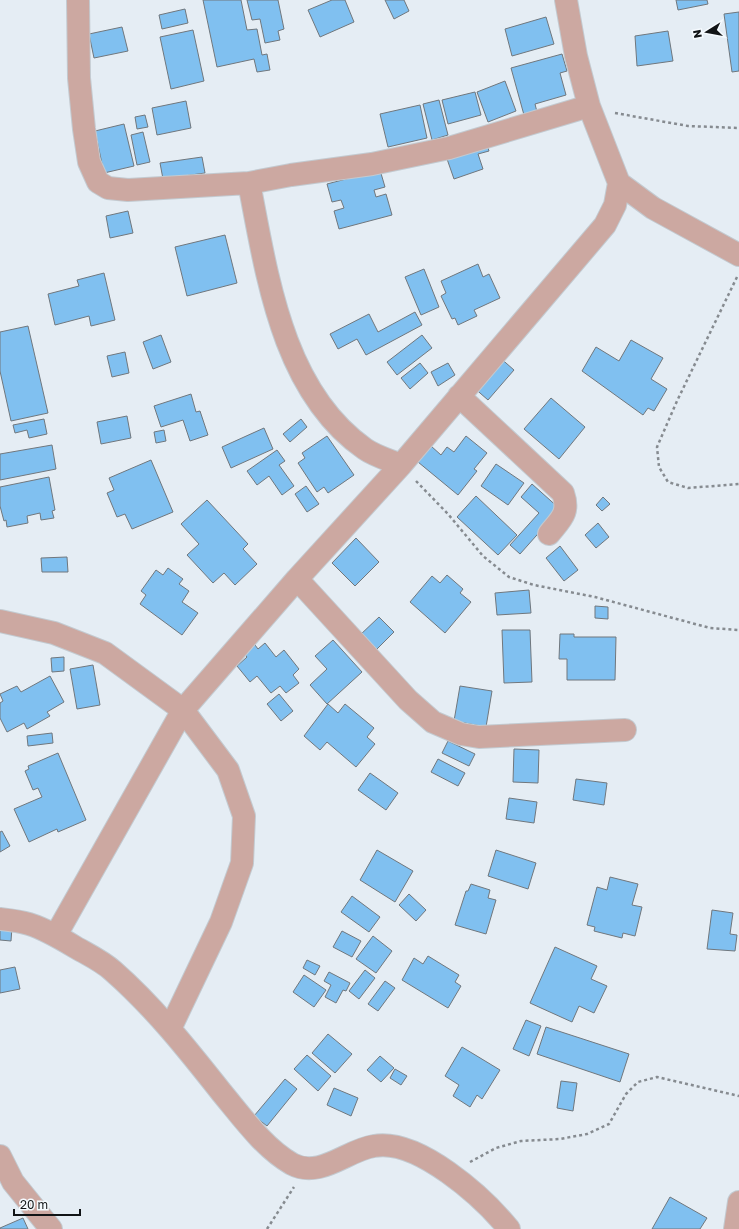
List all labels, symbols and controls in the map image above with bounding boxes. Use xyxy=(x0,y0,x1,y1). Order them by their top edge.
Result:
north arrow xyxy=(687,12,727,52)
text: N xyxy=(690,29,704,39)
scale bar xyxy=(14,1191,80,1217)
text: 20 m xyxy=(20,1197,48,1212)

